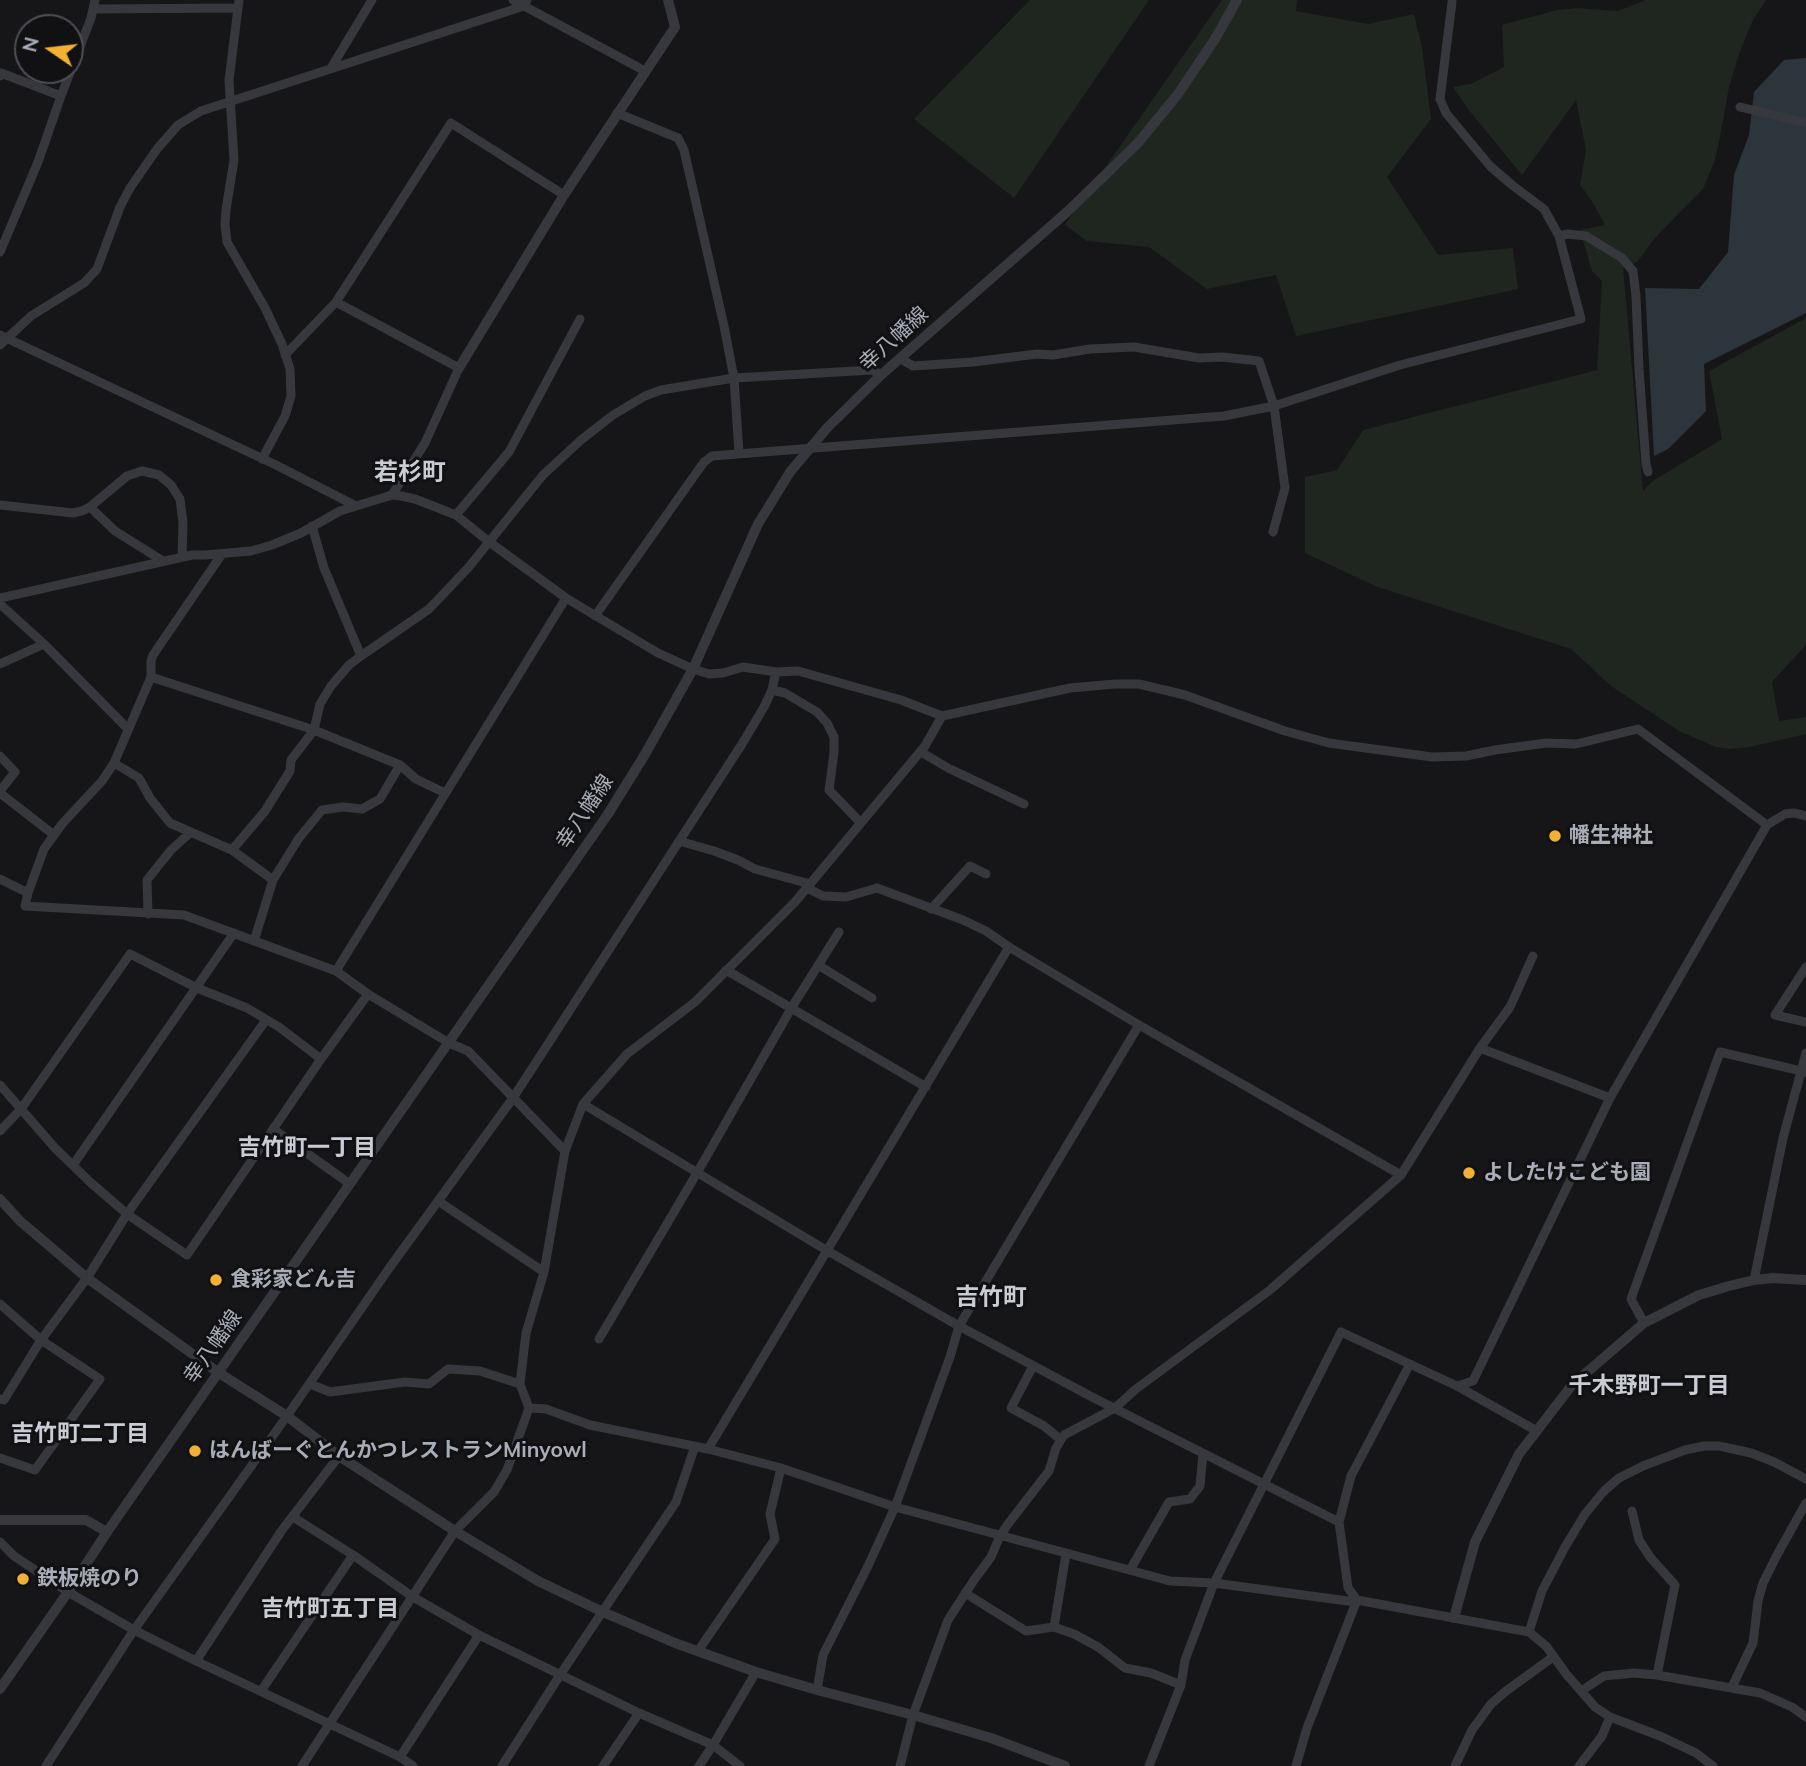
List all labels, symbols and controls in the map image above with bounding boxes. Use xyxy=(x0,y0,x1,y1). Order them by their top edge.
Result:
north arrow xyxy=(14,14,84,84)
text: N xyxy=(17,35,44,54)
street label: 幸八幡線 xyxy=(854,302,934,376)
district label: 若杉町 xyxy=(374,459,446,487)
street label: 幸八幡線 xyxy=(551,770,619,854)
place label: 幡生神社 xyxy=(1569,823,1653,849)
marker: 幡生神社 xyxy=(1547,828,1563,844)
district label: 吉竹町一丁目 xyxy=(238,1134,376,1162)
place label: よしたけこども園 xyxy=(1483,1160,1651,1186)
marker: よしたけこども園 xyxy=(1461,1165,1477,1181)
place label: 食彩家どん吉 xyxy=(230,1267,356,1293)
marker: 食彩家どん吉 xyxy=(208,1272,224,1288)
district label: 吉竹町 xyxy=(955,1284,1027,1312)
street label: 幸八幡線 xyxy=(179,1305,247,1389)
district label: 千木野町一丁目 xyxy=(1569,1372,1729,1400)
district label: 吉竹町二丁目 xyxy=(11,1420,149,1448)
place label: はんばーぐとんかつレストランMinyowl xyxy=(209,1438,587,1464)
marker: はんばーぐとんかつレストランMinyowl xyxy=(187,1443,203,1459)
place label: 鉄板焼のり xyxy=(37,1566,142,1592)
marker: 鉄板焼のり xyxy=(15,1571,31,1587)
district label: 吉竹町五丁目 xyxy=(261,1595,399,1623)

